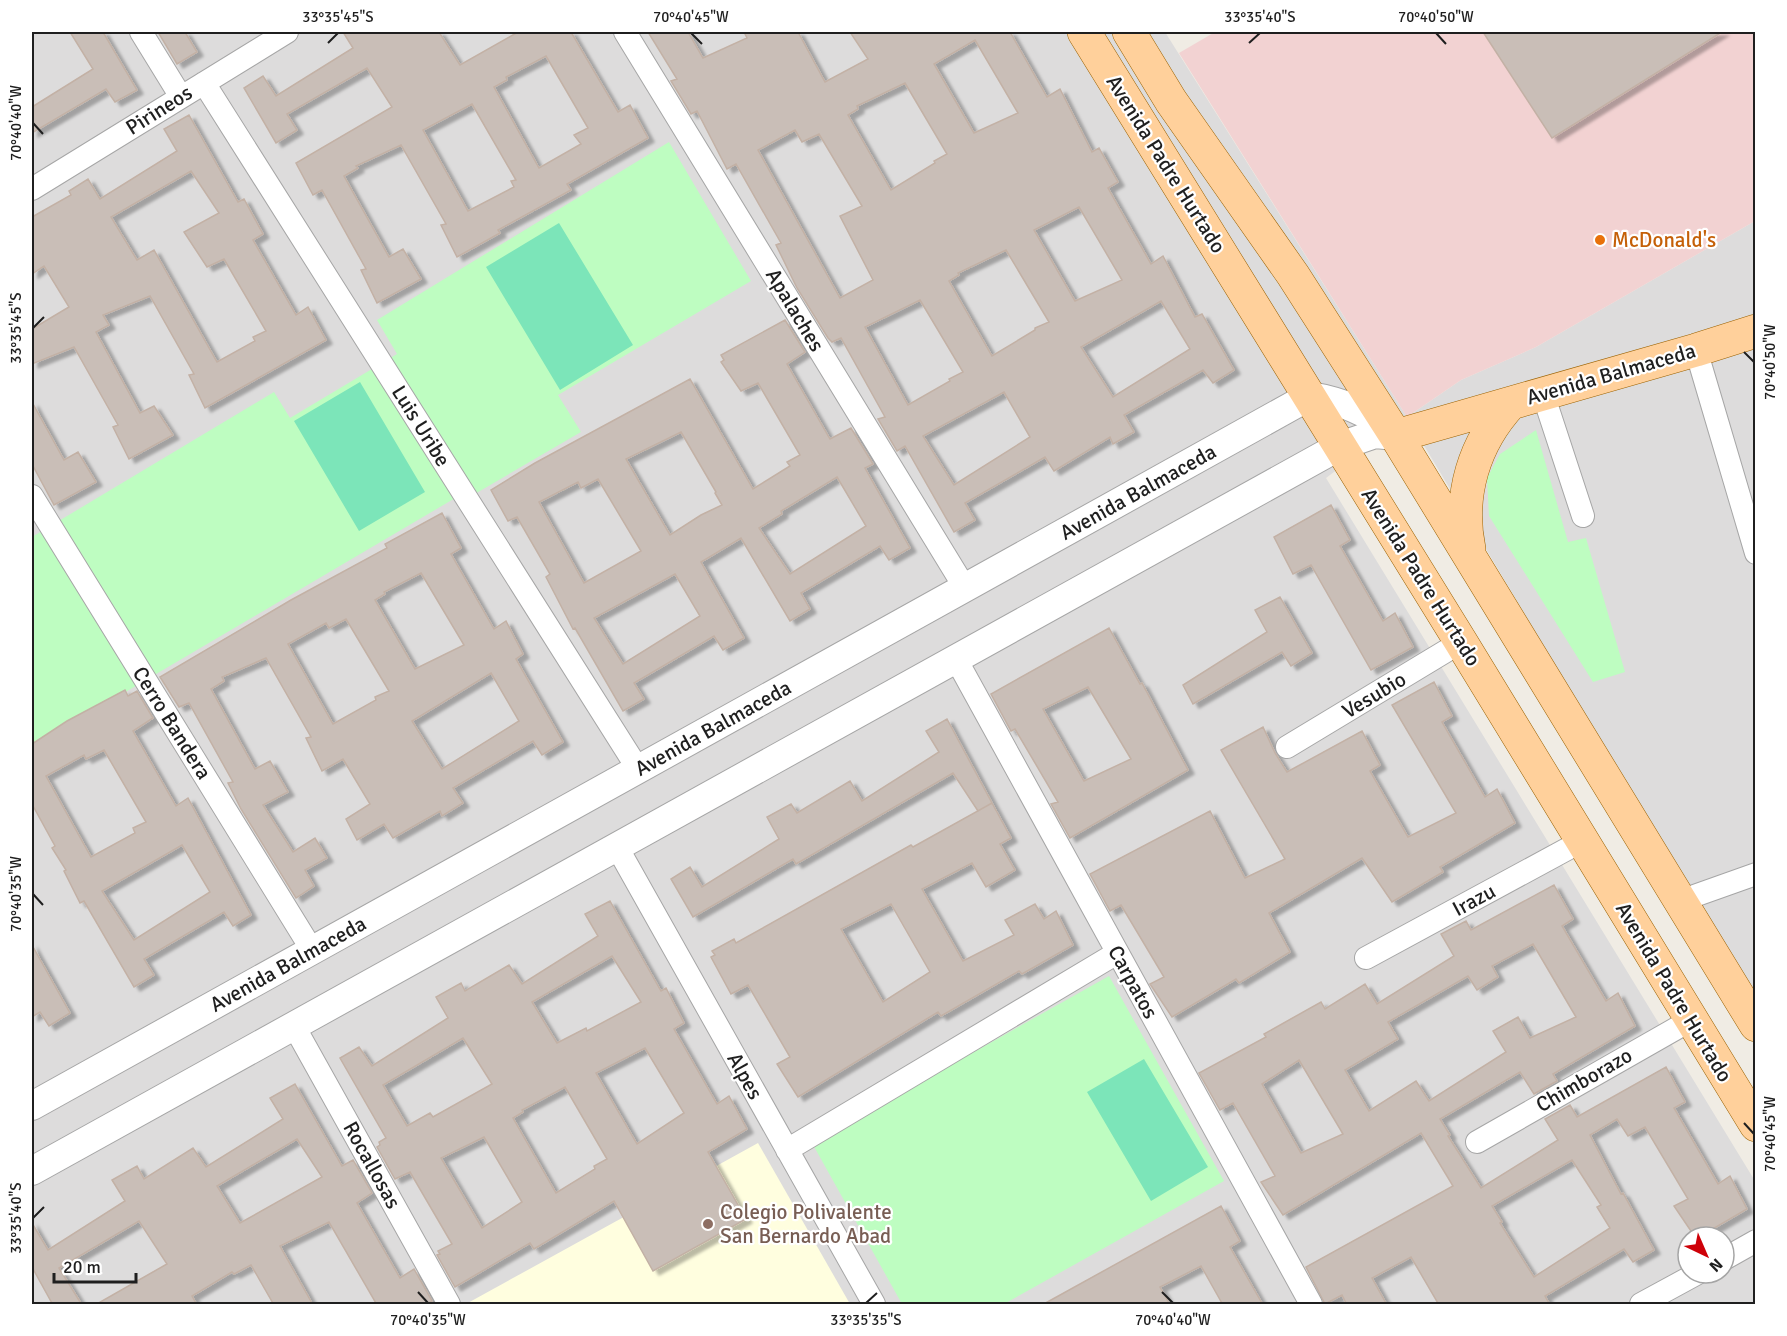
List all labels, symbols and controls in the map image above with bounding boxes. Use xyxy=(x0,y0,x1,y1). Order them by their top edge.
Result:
text: 33°35'45"S xyxy=(302,8,374,26)
text: 70°40'45"W xyxy=(653,8,729,26)
text: 33°35'40"S xyxy=(1224,8,1296,26)
text: 70°40'50"W xyxy=(1398,8,1474,26)
street label: Avenida Padre Hurtado xyxy=(1101,70,1231,258)
street label: Pirineos xyxy=(121,80,197,140)
text: 70°40'40"W xyxy=(7,85,25,161)
place label: McDonald's xyxy=(1612,227,1716,253)
marker: McDonald's xyxy=(1593,233,1607,247)
street label: Apalaches xyxy=(760,264,830,356)
text: 33°35'45"S xyxy=(7,292,25,364)
text: 70°40'50"W xyxy=(1761,324,1779,400)
street label: Avenida Balmaceda xyxy=(1523,337,1699,411)
street label: Luis Uribe xyxy=(386,381,456,471)
street label: Avenida Balmaceda xyxy=(1055,438,1221,546)
street label: Avenida Padre Hurtado xyxy=(1356,483,1486,671)
street label: Cerro Bandera xyxy=(127,662,217,784)
street label: Vesubio xyxy=(1337,666,1411,724)
street label: Avenida Balmaceda xyxy=(630,674,796,782)
text: 70°40'35"W xyxy=(7,856,25,932)
street label: Irazu xyxy=(1448,878,1500,922)
street label: Avenida Padre Hurtado xyxy=(1610,897,1738,1087)
street label: Avenida Balmaceda xyxy=(205,910,371,1018)
street label: Carpatos xyxy=(1102,941,1164,1023)
street label: Chimborazo xyxy=(1531,1042,1637,1118)
street label: Alpes xyxy=(722,1048,768,1104)
text: 70°40'45"W xyxy=(1761,1096,1779,1172)
street label: Rocallosas xyxy=(337,1117,407,1213)
text: 33°35'40"S xyxy=(7,1182,25,1254)
place label: Colegio Polivalente San Bernardo Abad xyxy=(720,1199,892,1249)
marker: Colegio Polivalente San Bernardo Abad xyxy=(701,1217,715,1231)
north arrow xyxy=(1676,1225,1736,1285)
scale bar xyxy=(54,1246,136,1284)
text: N xyxy=(1705,1254,1727,1276)
text: 20 m xyxy=(63,1256,101,1278)
text: 70°40'35"W xyxy=(390,1311,466,1329)
text: 33°35'35"S xyxy=(830,1311,902,1329)
text: 70°40'40"W xyxy=(1135,1311,1211,1329)

